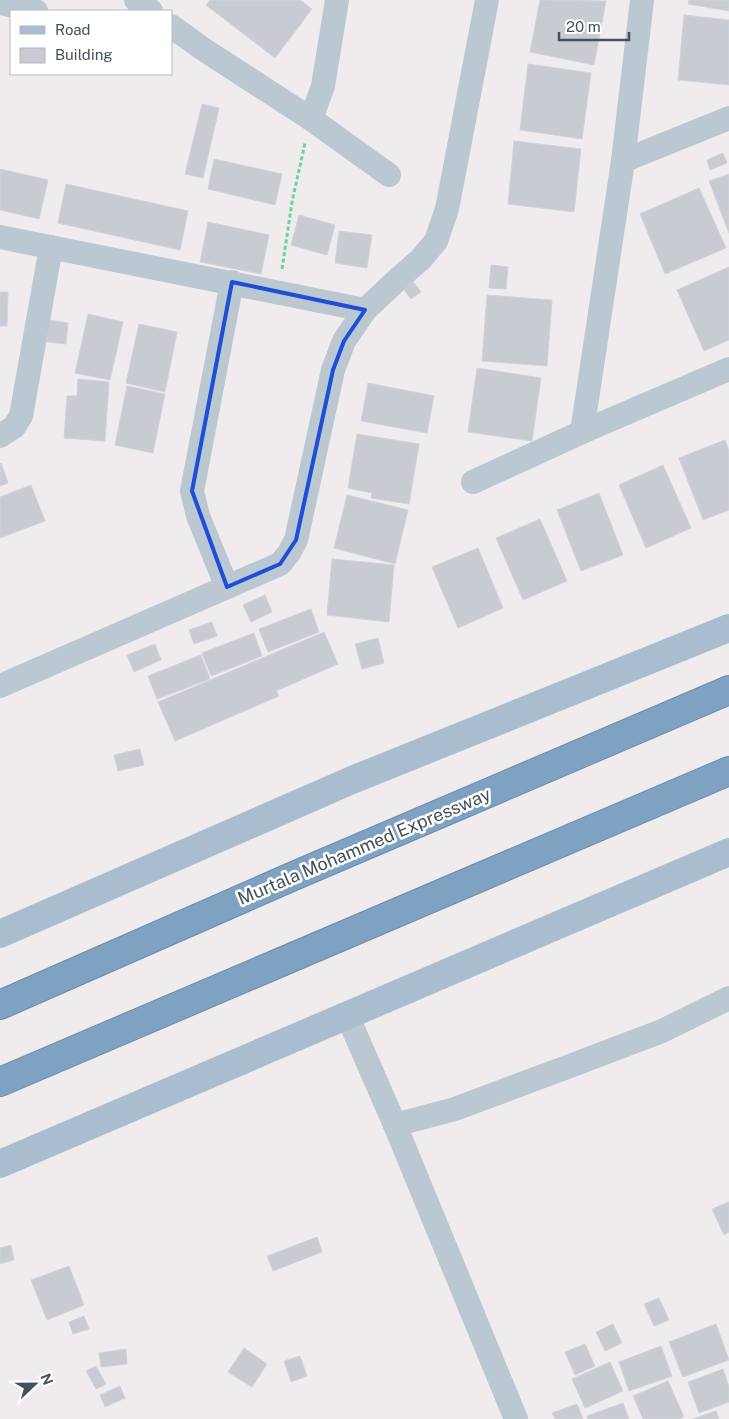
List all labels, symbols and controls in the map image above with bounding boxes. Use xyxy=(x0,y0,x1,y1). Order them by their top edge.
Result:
legend xyxy=(10,10,172,75)
scale bar xyxy=(559,10,629,42)
text: 20 m xyxy=(566,18,601,35)
text: Road xyxy=(55,21,91,38)
text: Building xyxy=(55,46,113,63)
street label: Murtala Mohammed Expressway xyxy=(234,783,494,909)
north arrow xyxy=(10,1359,60,1409)
text: N xyxy=(38,1371,57,1387)

